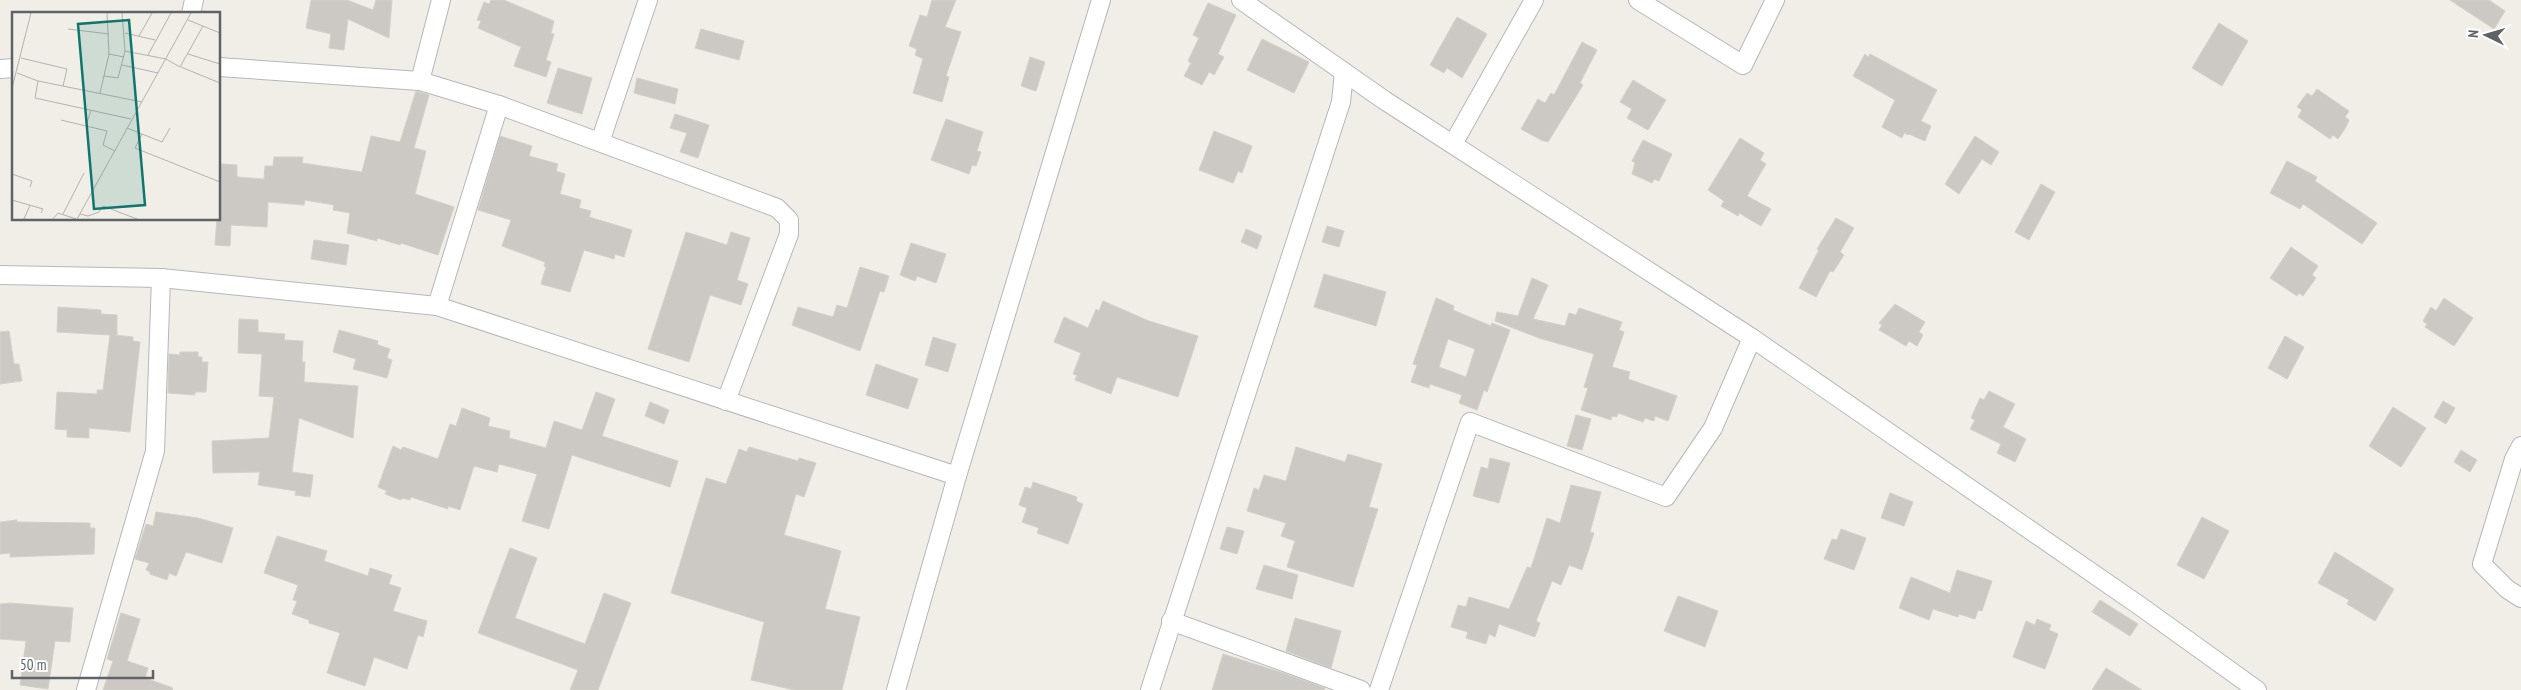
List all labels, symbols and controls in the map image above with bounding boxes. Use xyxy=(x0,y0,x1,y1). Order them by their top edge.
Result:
north arrow xyxy=(2461,10,2511,60)
inset map xyxy=(12,12,220,220)
text: N xyxy=(2464,29,2482,38)
scale bar xyxy=(12,648,154,680)
text: 50 m xyxy=(20,655,46,674)

